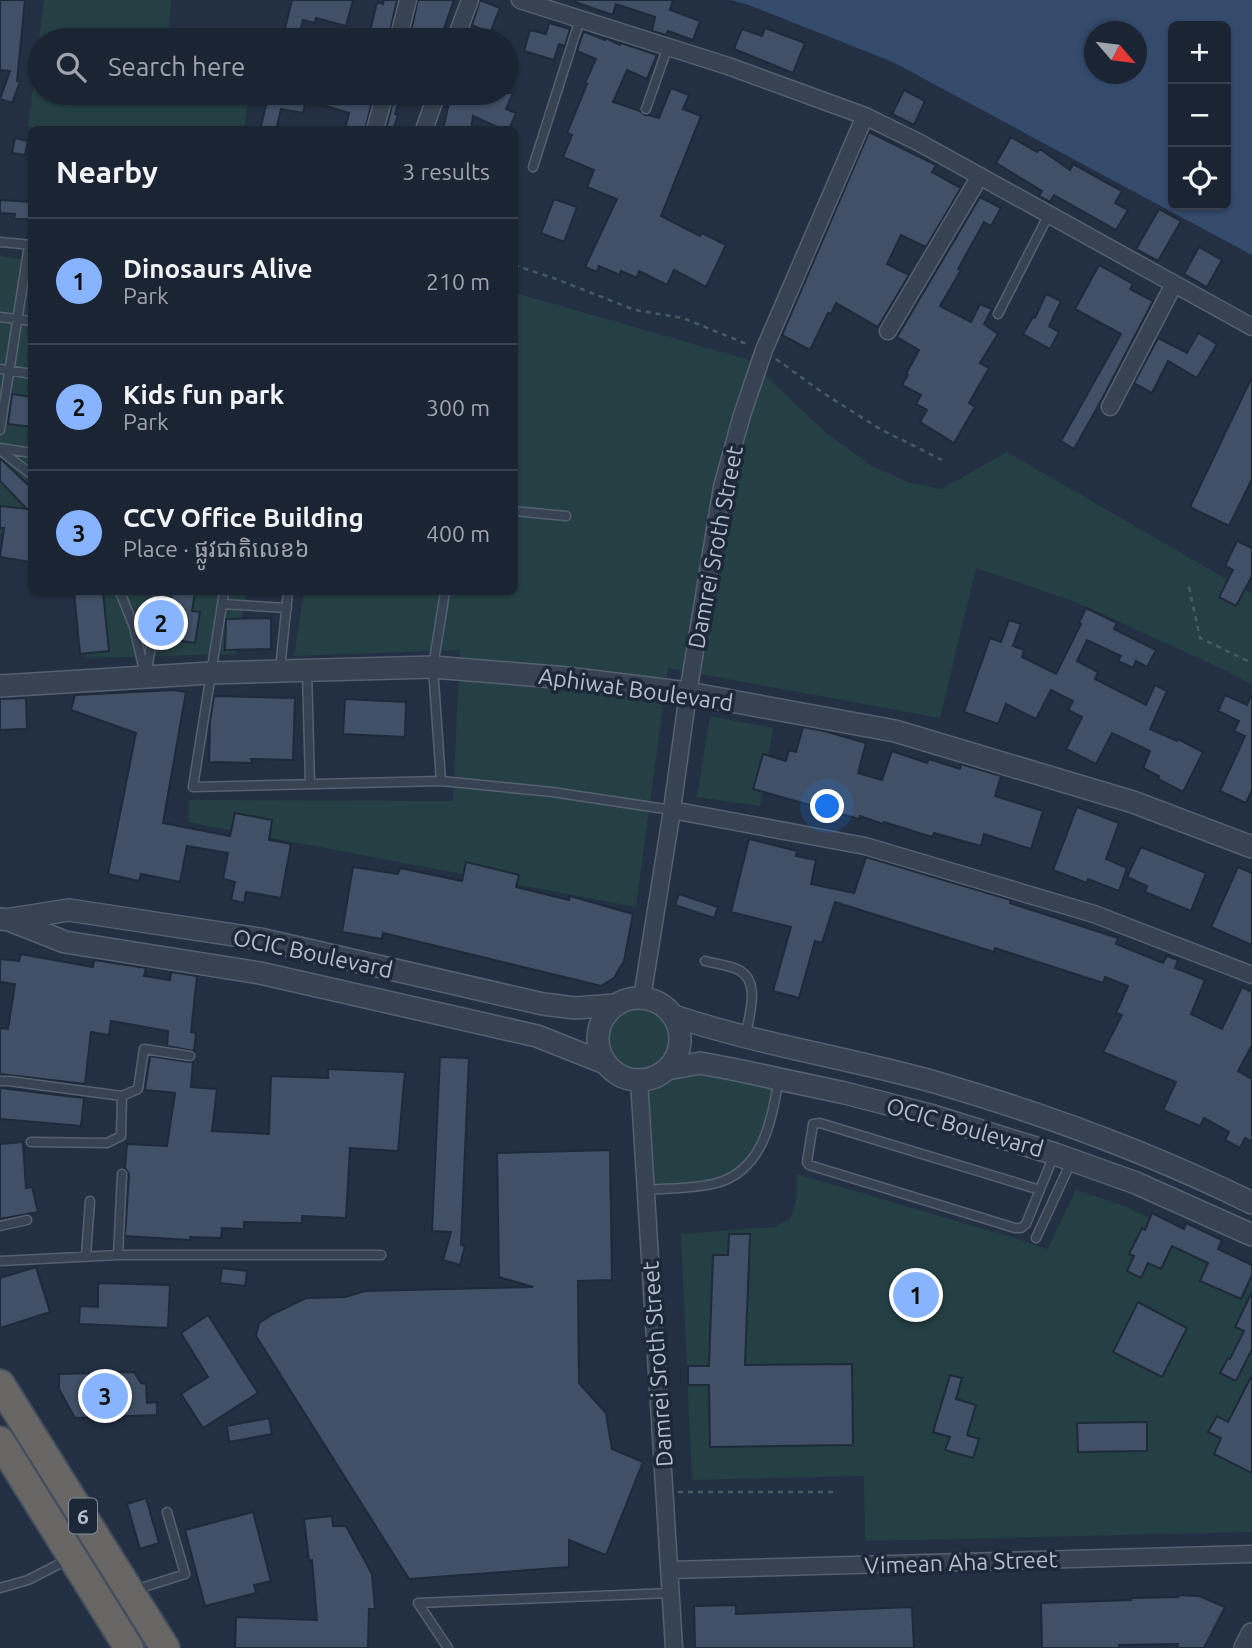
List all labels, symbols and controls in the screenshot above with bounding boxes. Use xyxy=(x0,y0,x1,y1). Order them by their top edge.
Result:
north arrow xyxy=(1084,21,1147,84)
map controls xyxy=(1168,21,1231,210)
button: + xyxy=(1168,21,1231,84)
search box xyxy=(28,28,518,105)
icon: search xyxy=(52,48,90,86)
text: Search here xyxy=(108,52,245,81)
button: − xyxy=(1168,84,1231,147)
button: locate xyxy=(1168,147,1231,210)
text: Nearby xyxy=(56,155,158,189)
text: 3 results xyxy=(402,159,490,184)
text: Dinosaurs Alive xyxy=(123,254,312,283)
text: 1 xyxy=(73,269,85,294)
text: 210 m xyxy=(426,269,490,294)
text: Park xyxy=(123,283,169,308)
text: Kids fun park xyxy=(123,380,284,409)
text: 2 xyxy=(73,395,85,420)
text: 300 m xyxy=(426,395,490,420)
text: Park xyxy=(123,409,169,434)
street label: Damrei Sroth Street xyxy=(683,443,747,651)
text: CCV Office Building xyxy=(123,503,364,532)
text: 3 xyxy=(73,521,85,546)
text: 400 m xyxy=(426,521,490,546)
text: Place · ផ្លូវជាតិលេខ៦ xyxy=(123,536,309,561)
pin: 2 xyxy=(138,597,184,649)
street label: Aphiwat Boulevard xyxy=(537,663,735,715)
your location xyxy=(810,789,844,823)
street label: OCIC Boulevard xyxy=(231,924,395,982)
street label: OCIC Boulevard xyxy=(884,1093,1046,1161)
street label: Damrei Sroth Street xyxy=(637,1260,677,1468)
pin: 1 xyxy=(893,1269,939,1321)
pin: 3 xyxy=(82,1370,128,1422)
road number: 6 xyxy=(69,1498,97,1534)
street label: Vimean Aha Street xyxy=(864,1546,1058,1578)

